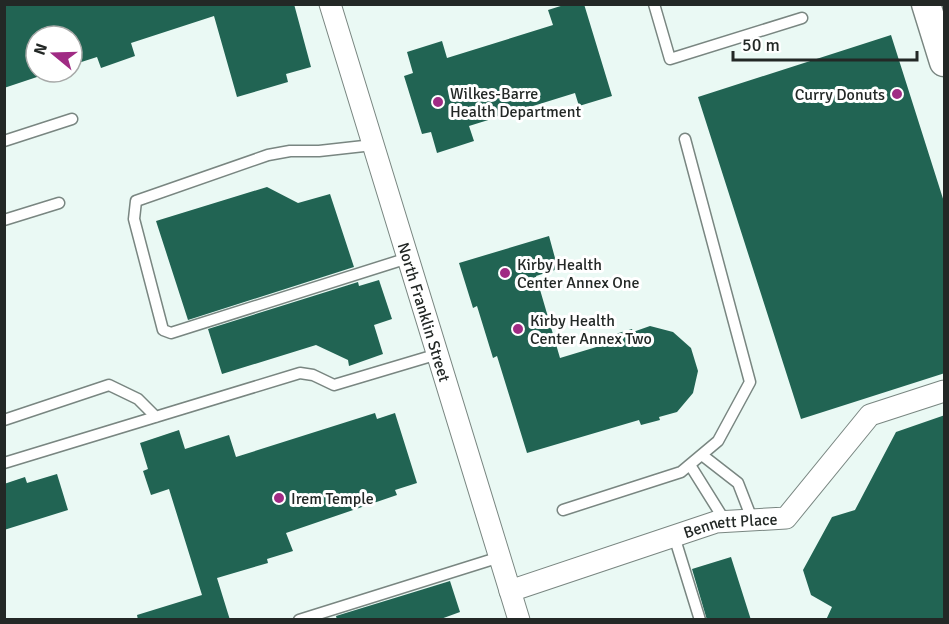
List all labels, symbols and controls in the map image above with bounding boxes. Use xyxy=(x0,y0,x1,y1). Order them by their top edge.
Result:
north arrow xyxy=(24,24,84,84)
scale bar xyxy=(733,24,918,62)
text: 50 m xyxy=(742,34,780,56)
text: N xyxy=(29,41,52,58)
place label: Wilkes-Barre Health Department xyxy=(450,84,581,122)
place label: Curry Donuts xyxy=(795,85,885,105)
marker: Curry Donuts xyxy=(890,87,904,101)
marker: Wilkes-Barre Health Department xyxy=(431,95,445,109)
street label: North Franklin Street xyxy=(393,240,454,385)
place label: Kirby Health Center Annex One xyxy=(517,255,640,293)
marker: Kirby Health Center Annex One xyxy=(498,266,512,280)
place label: Kirby Health Center Annex Two xyxy=(530,311,652,349)
marker: Kirby Health Center Annex Two xyxy=(511,322,525,336)
place label: Irem Temple xyxy=(291,489,374,509)
marker: Irem Temple xyxy=(272,491,286,505)
street label: Bennett Place xyxy=(681,510,778,543)

